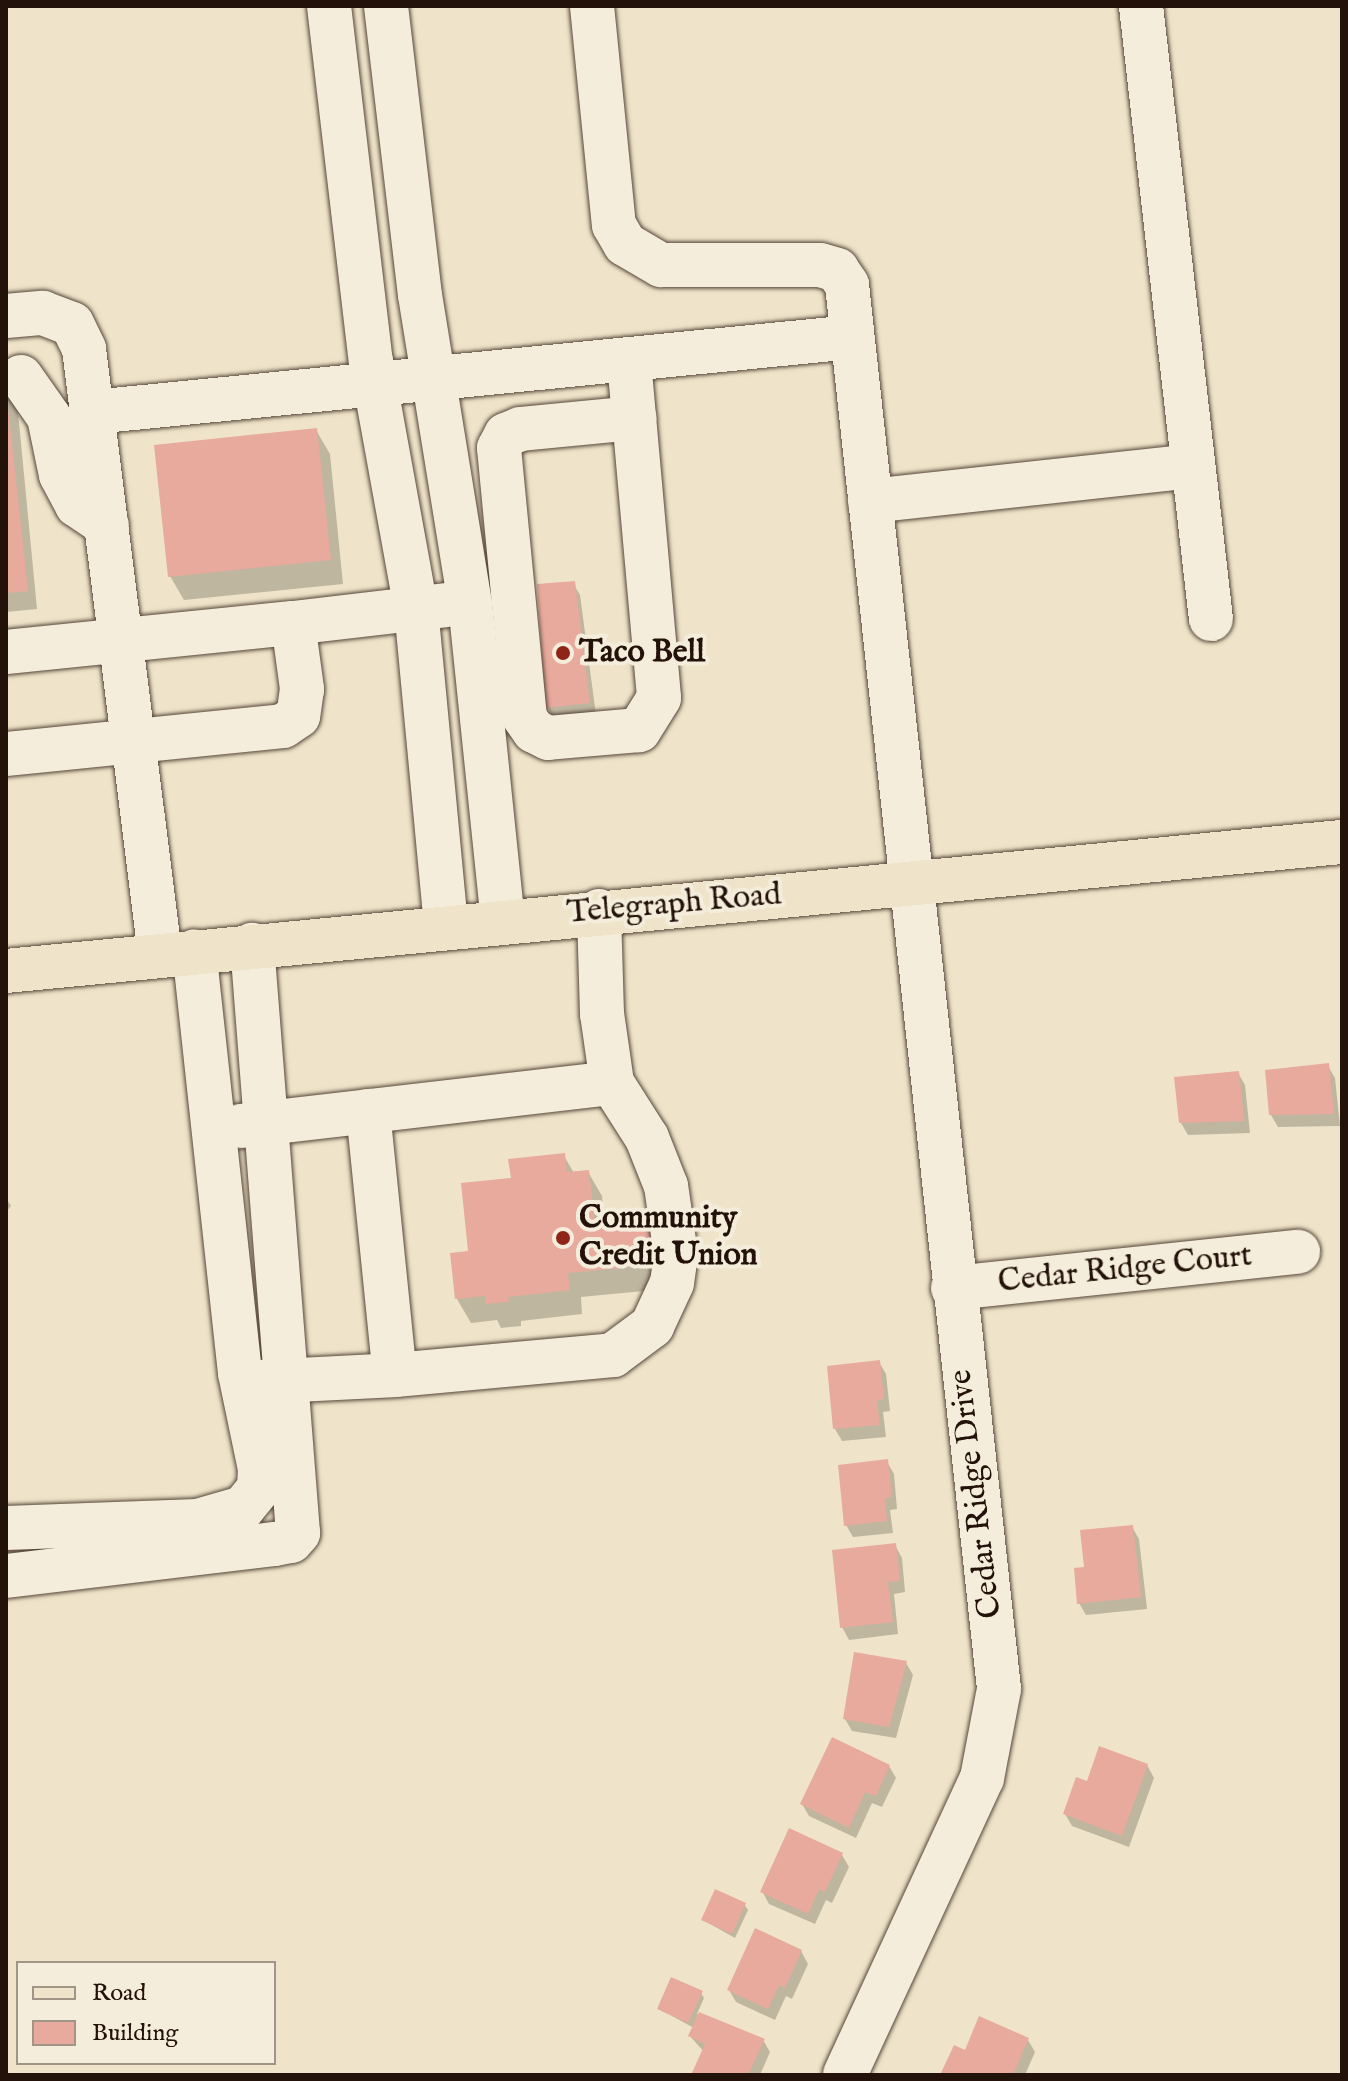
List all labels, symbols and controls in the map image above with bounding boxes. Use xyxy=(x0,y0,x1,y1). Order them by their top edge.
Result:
place label: Taco Bell xyxy=(579,634,705,672)
marker: Taco Bell xyxy=(554,644,572,662)
street label: Telegraph Road xyxy=(565,877,783,933)
place label: Community Credit Union xyxy=(579,1201,758,1276)
marker: Community Credit Union xyxy=(554,1229,572,1247)
street label: Cedar Ridge Court xyxy=(996,1238,1254,1302)
street label: Cedar Ridge Drive xyxy=(943,1367,1011,1621)
legend xyxy=(16,1961,276,2065)
text: Road xyxy=(92,1978,146,2009)
text: Building xyxy=(92,2018,178,2049)

